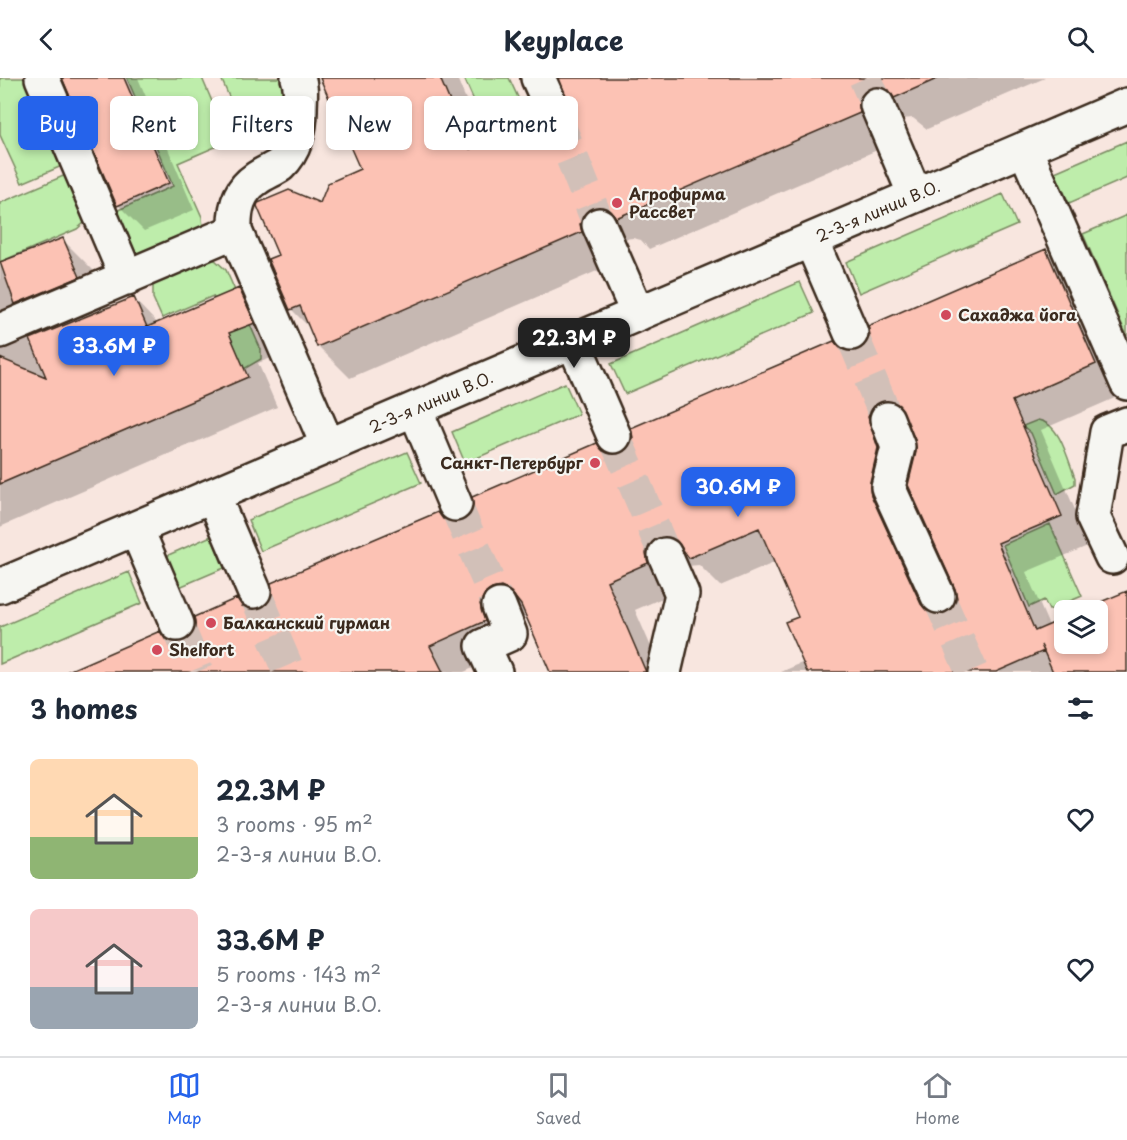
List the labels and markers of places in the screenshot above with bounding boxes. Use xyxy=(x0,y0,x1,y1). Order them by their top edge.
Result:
place label: Агрофирма Рассвет xyxy=(628,181,726,223)
marker: Агрофирма Рассвет xyxy=(610,196,624,210)
place label: Сахаджа йога xyxy=(958,302,1077,326)
marker: Сахаджа йога xyxy=(939,308,953,322)
pin: 22.3M ₽ xyxy=(519,318,629,369)
pin: 33.6M ₽ xyxy=(59,326,169,377)
place label: Санкт-Петербург xyxy=(440,450,584,474)
marker: Санкт-Петербург xyxy=(588,456,602,470)
pin: 30.6M ₽ xyxy=(683,467,793,518)
place label: Балканский гурман xyxy=(223,610,390,634)
marker: Балканский гурман xyxy=(204,616,218,630)
place label: Shelfort xyxy=(169,637,235,661)
marker: Shelfort xyxy=(150,643,164,657)

